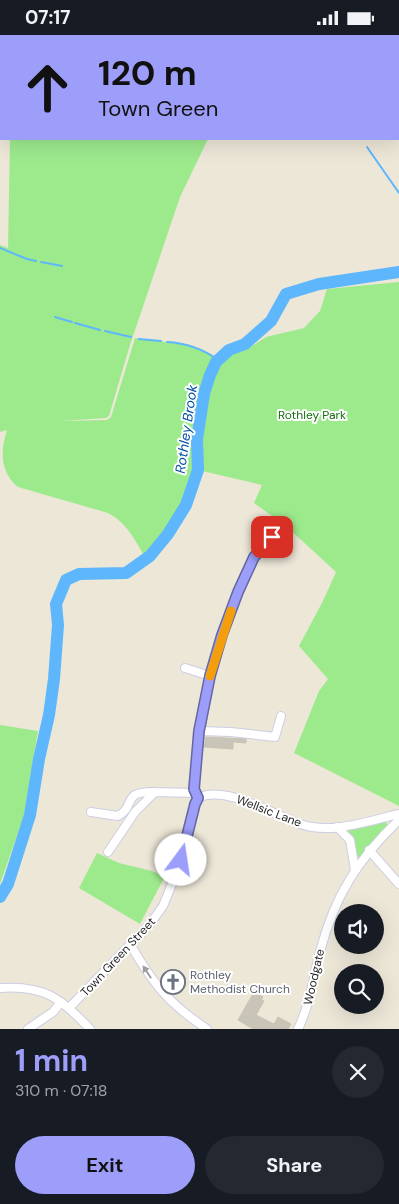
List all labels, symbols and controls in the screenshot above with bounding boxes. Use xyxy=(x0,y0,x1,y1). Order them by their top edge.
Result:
text: 07:17 xyxy=(25,5,70,30)
text: 120 m xyxy=(98,50,197,96)
icon: ahead xyxy=(15,55,80,120)
text: Town Green xyxy=(98,94,218,123)
water label: Rothley Brook xyxy=(171,383,201,475)
park label: Rothley Park xyxy=(278,407,346,423)
pin xyxy=(251,516,293,558)
icon: arrive xyxy=(258,523,286,551)
street label: Wellsic Lane xyxy=(234,791,304,831)
position arrow xyxy=(154,833,206,885)
map controls xyxy=(334,904,384,1014)
button: sound xyxy=(334,904,384,954)
street label: Town Green Street xyxy=(77,914,159,1000)
street label: Woodgate xyxy=(300,947,328,1007)
button: search xyxy=(334,964,384,1014)
one-way arrow xyxy=(142,965,152,979)
place label: Rothley Methodist Church xyxy=(190,967,290,997)
church icon: Rothley Methodist Church xyxy=(160,969,186,995)
text: 1 min xyxy=(15,1041,88,1080)
button: close xyxy=(332,1046,384,1098)
text: 310 m · 07:18 xyxy=(15,1080,108,1101)
button: Exit xyxy=(15,1136,195,1194)
button: Share xyxy=(205,1136,384,1194)

